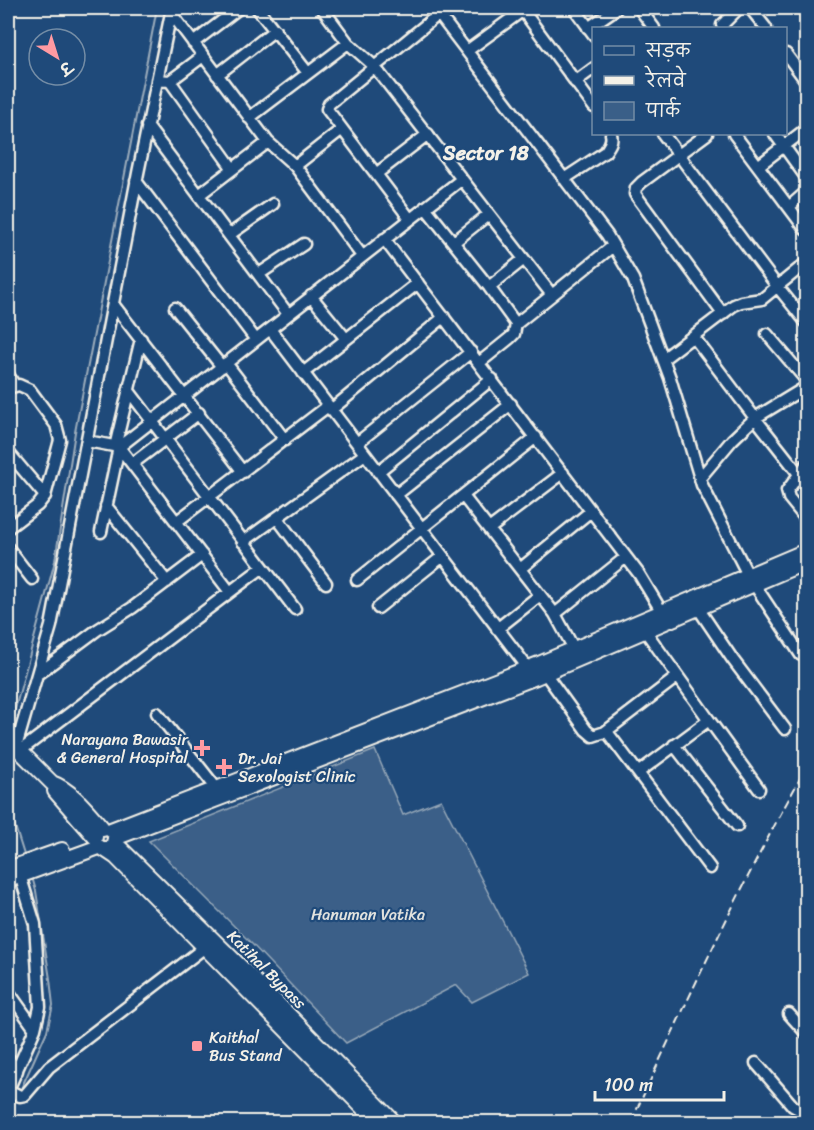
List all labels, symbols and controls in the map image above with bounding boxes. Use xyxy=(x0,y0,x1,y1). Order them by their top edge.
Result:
north arrow xyxy=(27,27,87,87)
legend xyxy=(592,27,787,135)
text: सड़क xyxy=(645,35,691,67)
text: उ xyxy=(52,52,81,84)
text: रेलवे xyxy=(644,65,687,97)
text: पार्क xyxy=(645,95,681,127)
district label: Sector 18 xyxy=(442,136,530,171)
place label: Narayana Bawasir & General Hospital xyxy=(57,725,189,772)
marker: Narayana Bawasir & General Hospital xyxy=(193,739,211,757)
place label: Dr. Jai Sexologist Clinic xyxy=(238,744,356,791)
marker: Dr. Jai Sexologist Clinic xyxy=(215,758,233,776)
park label: Hanuman Vatika xyxy=(311,900,425,929)
street label: Katihal Bypass xyxy=(220,923,314,1017)
place label: Kaithal Bus Stand xyxy=(209,1023,283,1070)
marker: Kaithal Bus Stand xyxy=(190,1039,204,1053)
scale bar xyxy=(595,1064,724,1102)
text: 100 m xyxy=(604,1069,653,1101)

